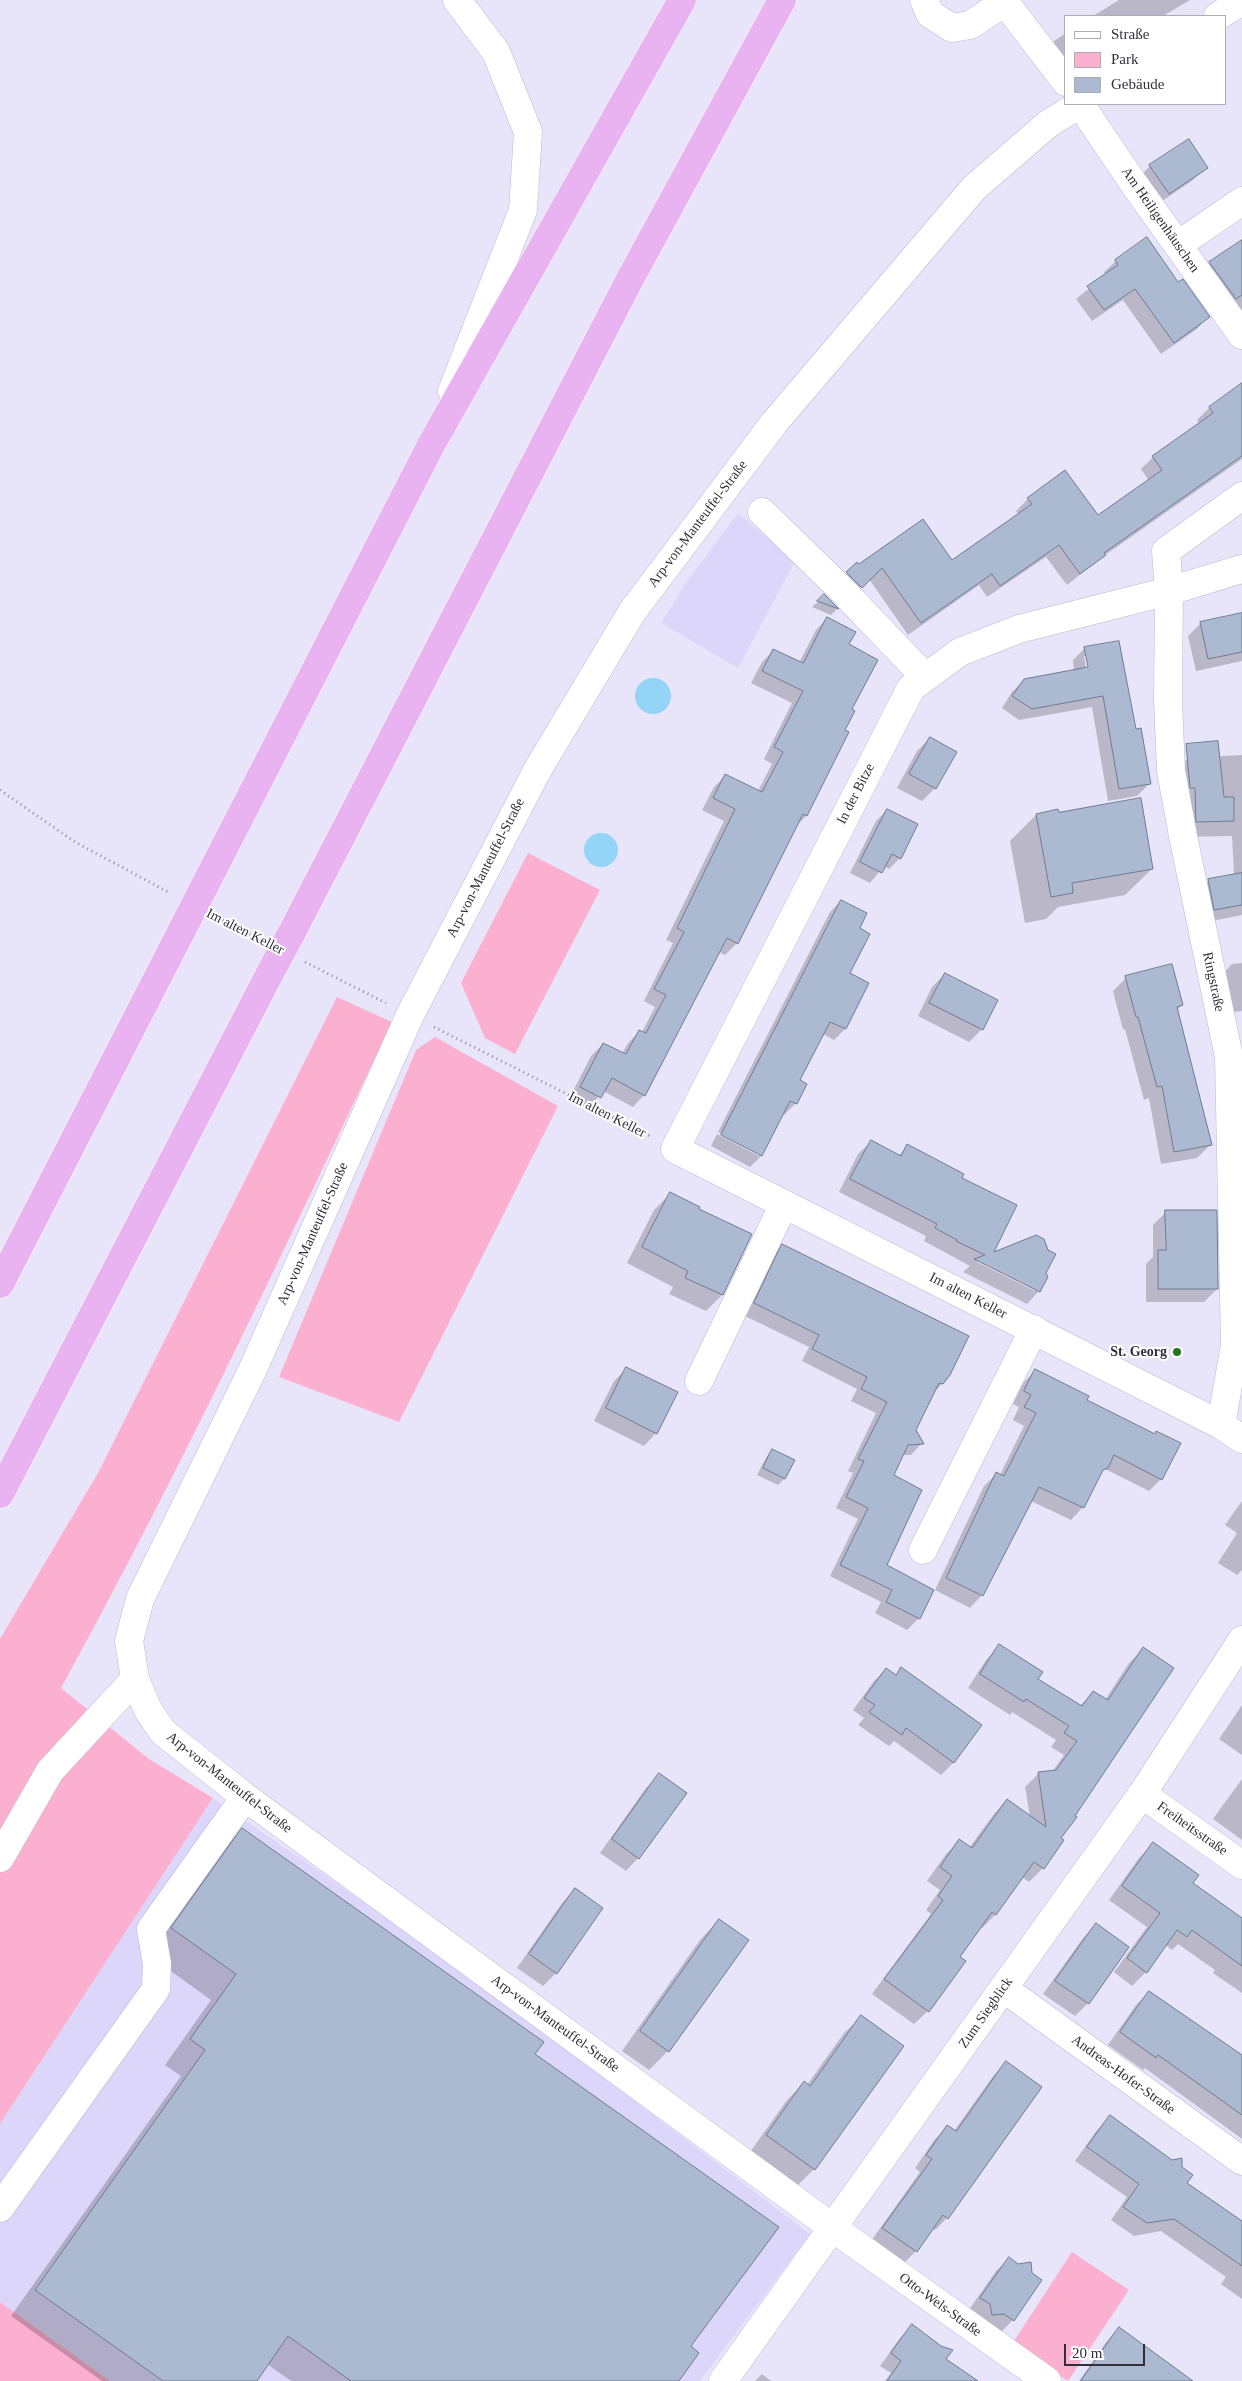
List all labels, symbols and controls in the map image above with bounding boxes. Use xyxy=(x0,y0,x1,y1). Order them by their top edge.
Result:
legend xyxy=(1064,15,1227,105)
text: Straße xyxy=(1111,26,1149,42)
text: Park xyxy=(1111,51,1139,67)
text: Gebäude xyxy=(1111,76,1164,92)
street label: Am Heiligenhäuschen xyxy=(1117,164,1203,276)
street label: Arp-von-Manteuffel-Straße xyxy=(645,457,751,591)
street label: In der Bitze xyxy=(834,761,878,827)
street label: Arp-von-Manteuffel-Straße xyxy=(443,795,529,941)
street label: Im alten Keller xyxy=(203,905,287,959)
street label: Ringstraße xyxy=(1198,951,1228,1013)
street label: Im alten Keller xyxy=(565,1088,649,1142)
street label: Arp-von-Manteuffel-Straße xyxy=(274,1160,352,1308)
street label: Im alten Keller xyxy=(926,1269,1010,1323)
place label: St. Georg xyxy=(1110,1344,1167,1360)
marker: St. Georg xyxy=(1171,1346,1183,1358)
street label: Arp-von-Manteuffel-Straße xyxy=(163,1729,295,1837)
street label: Freiheitsstraße xyxy=(1153,1798,1231,1860)
street label: Arp-von-Manteuffel-Straße xyxy=(488,1972,622,2076)
street label: Zum Siegblick xyxy=(955,1974,1017,2052)
street label: Andreas-Hofer-Straße xyxy=(1068,2032,1178,2118)
street label: Otto-Wels-Straße xyxy=(896,2270,984,2340)
scale bar xyxy=(1067,2334,1148,2366)
text: 20 m xyxy=(1072,2345,1102,2361)

